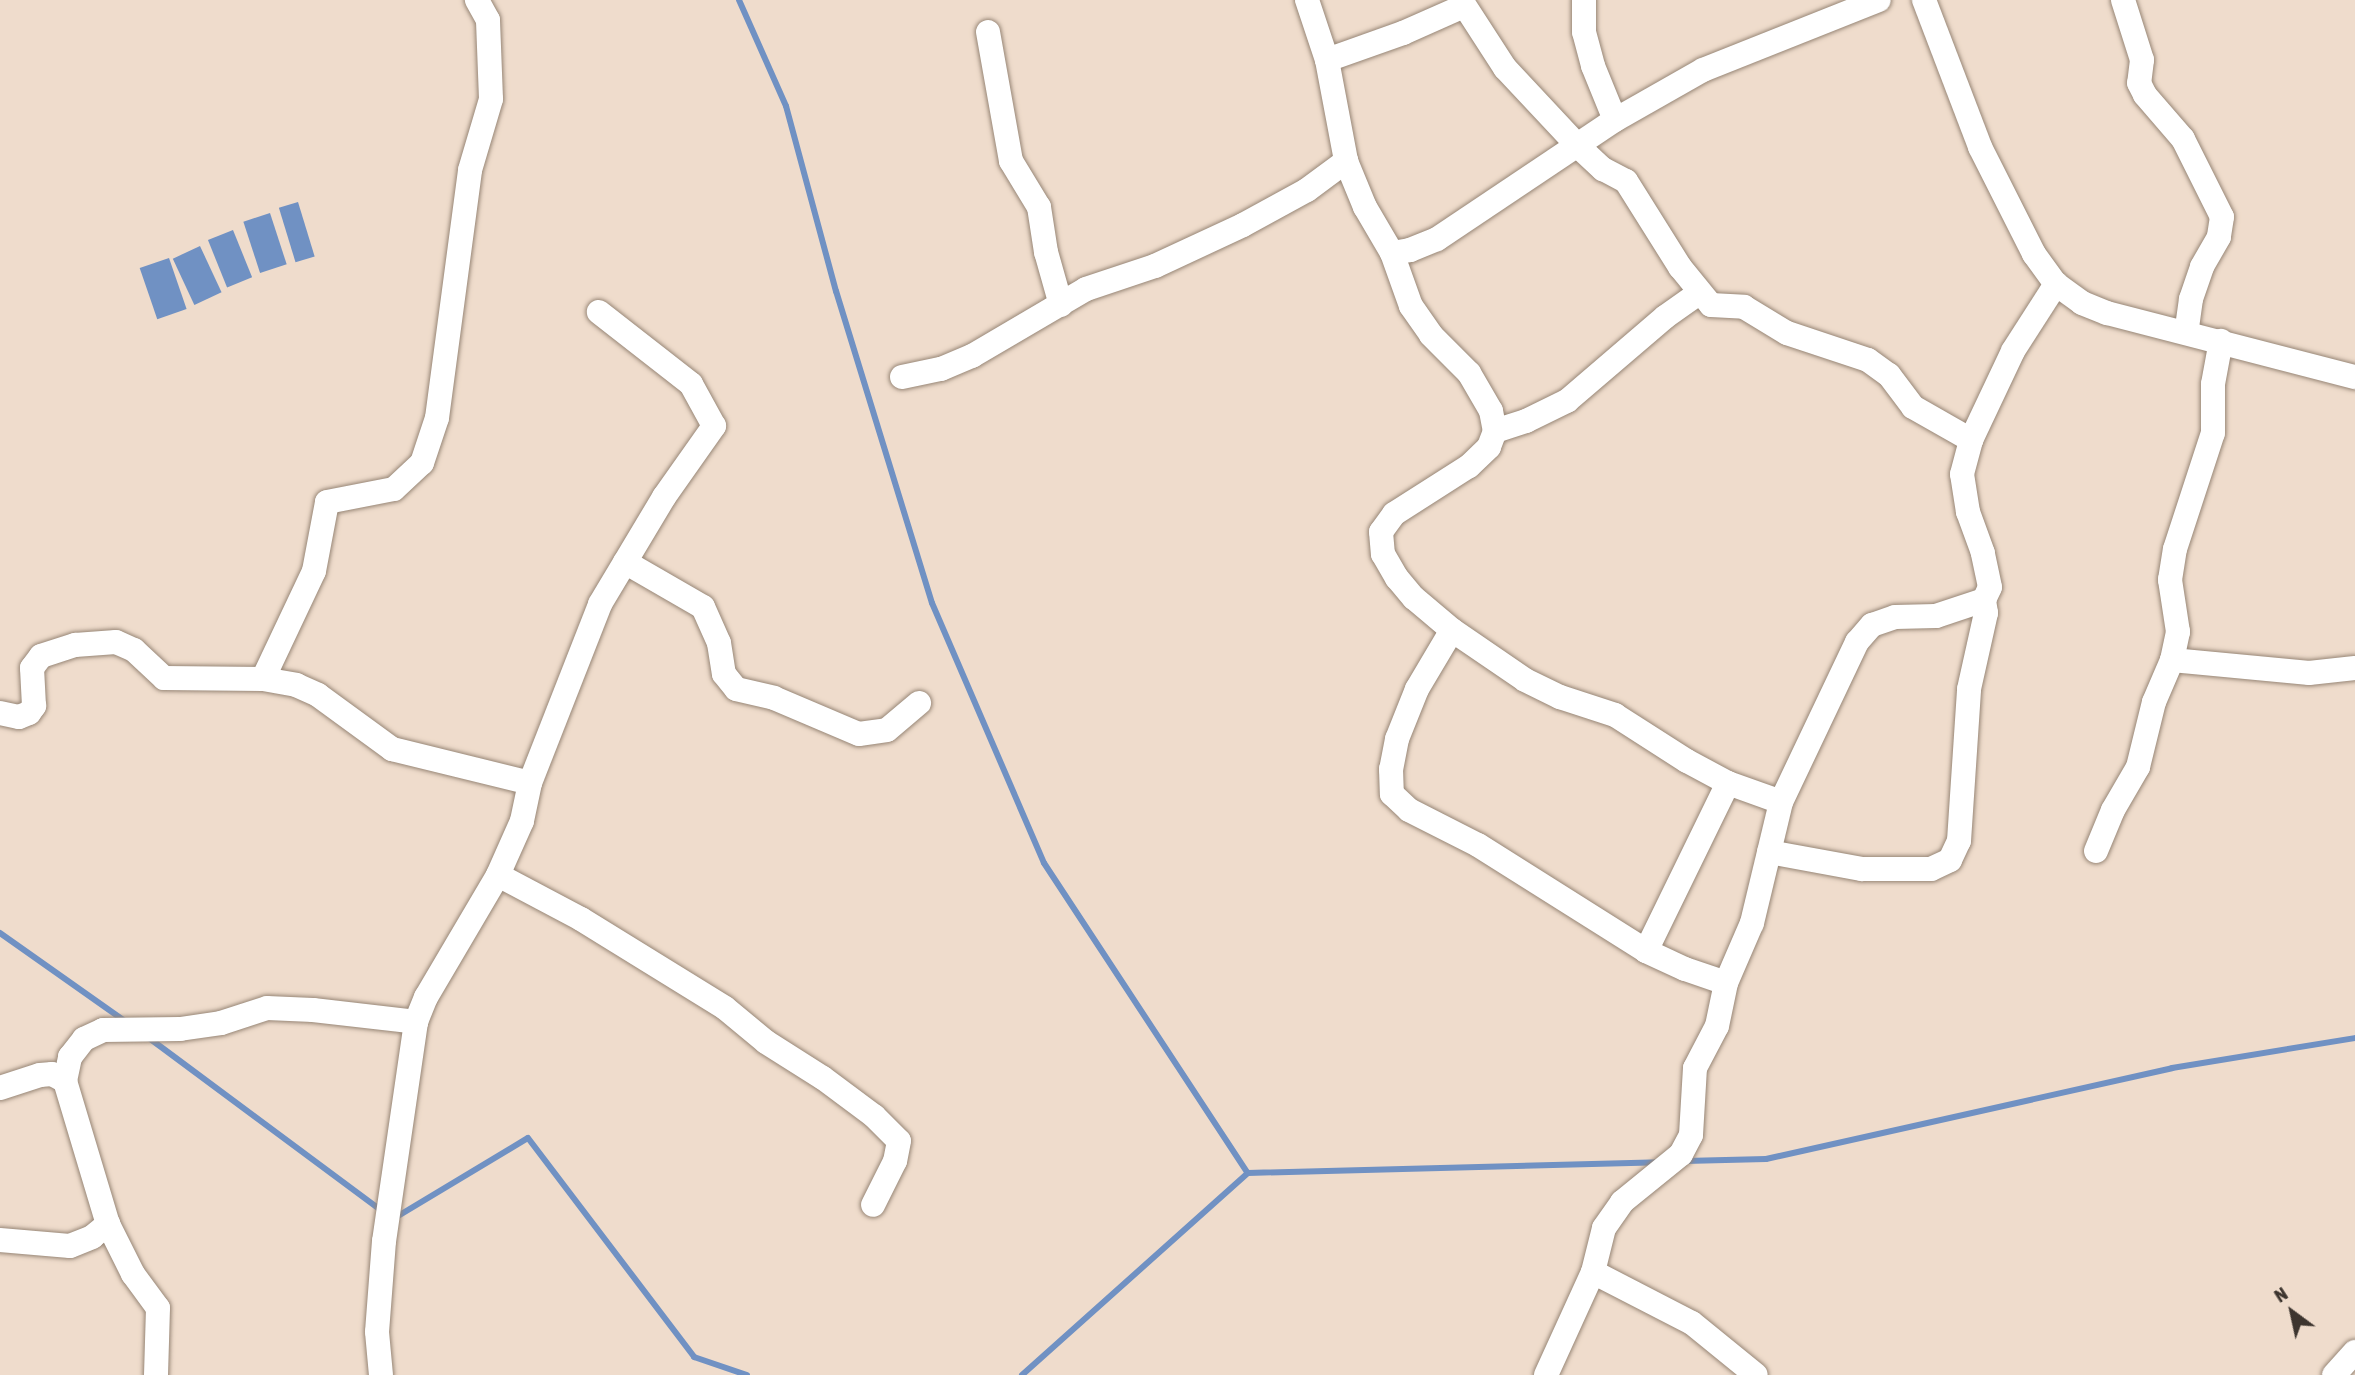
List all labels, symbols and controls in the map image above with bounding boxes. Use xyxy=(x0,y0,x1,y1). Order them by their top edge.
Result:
north arrow xyxy=(2257,1277,2327,1347)
text: N xyxy=(2270,1282,2291,1307)

